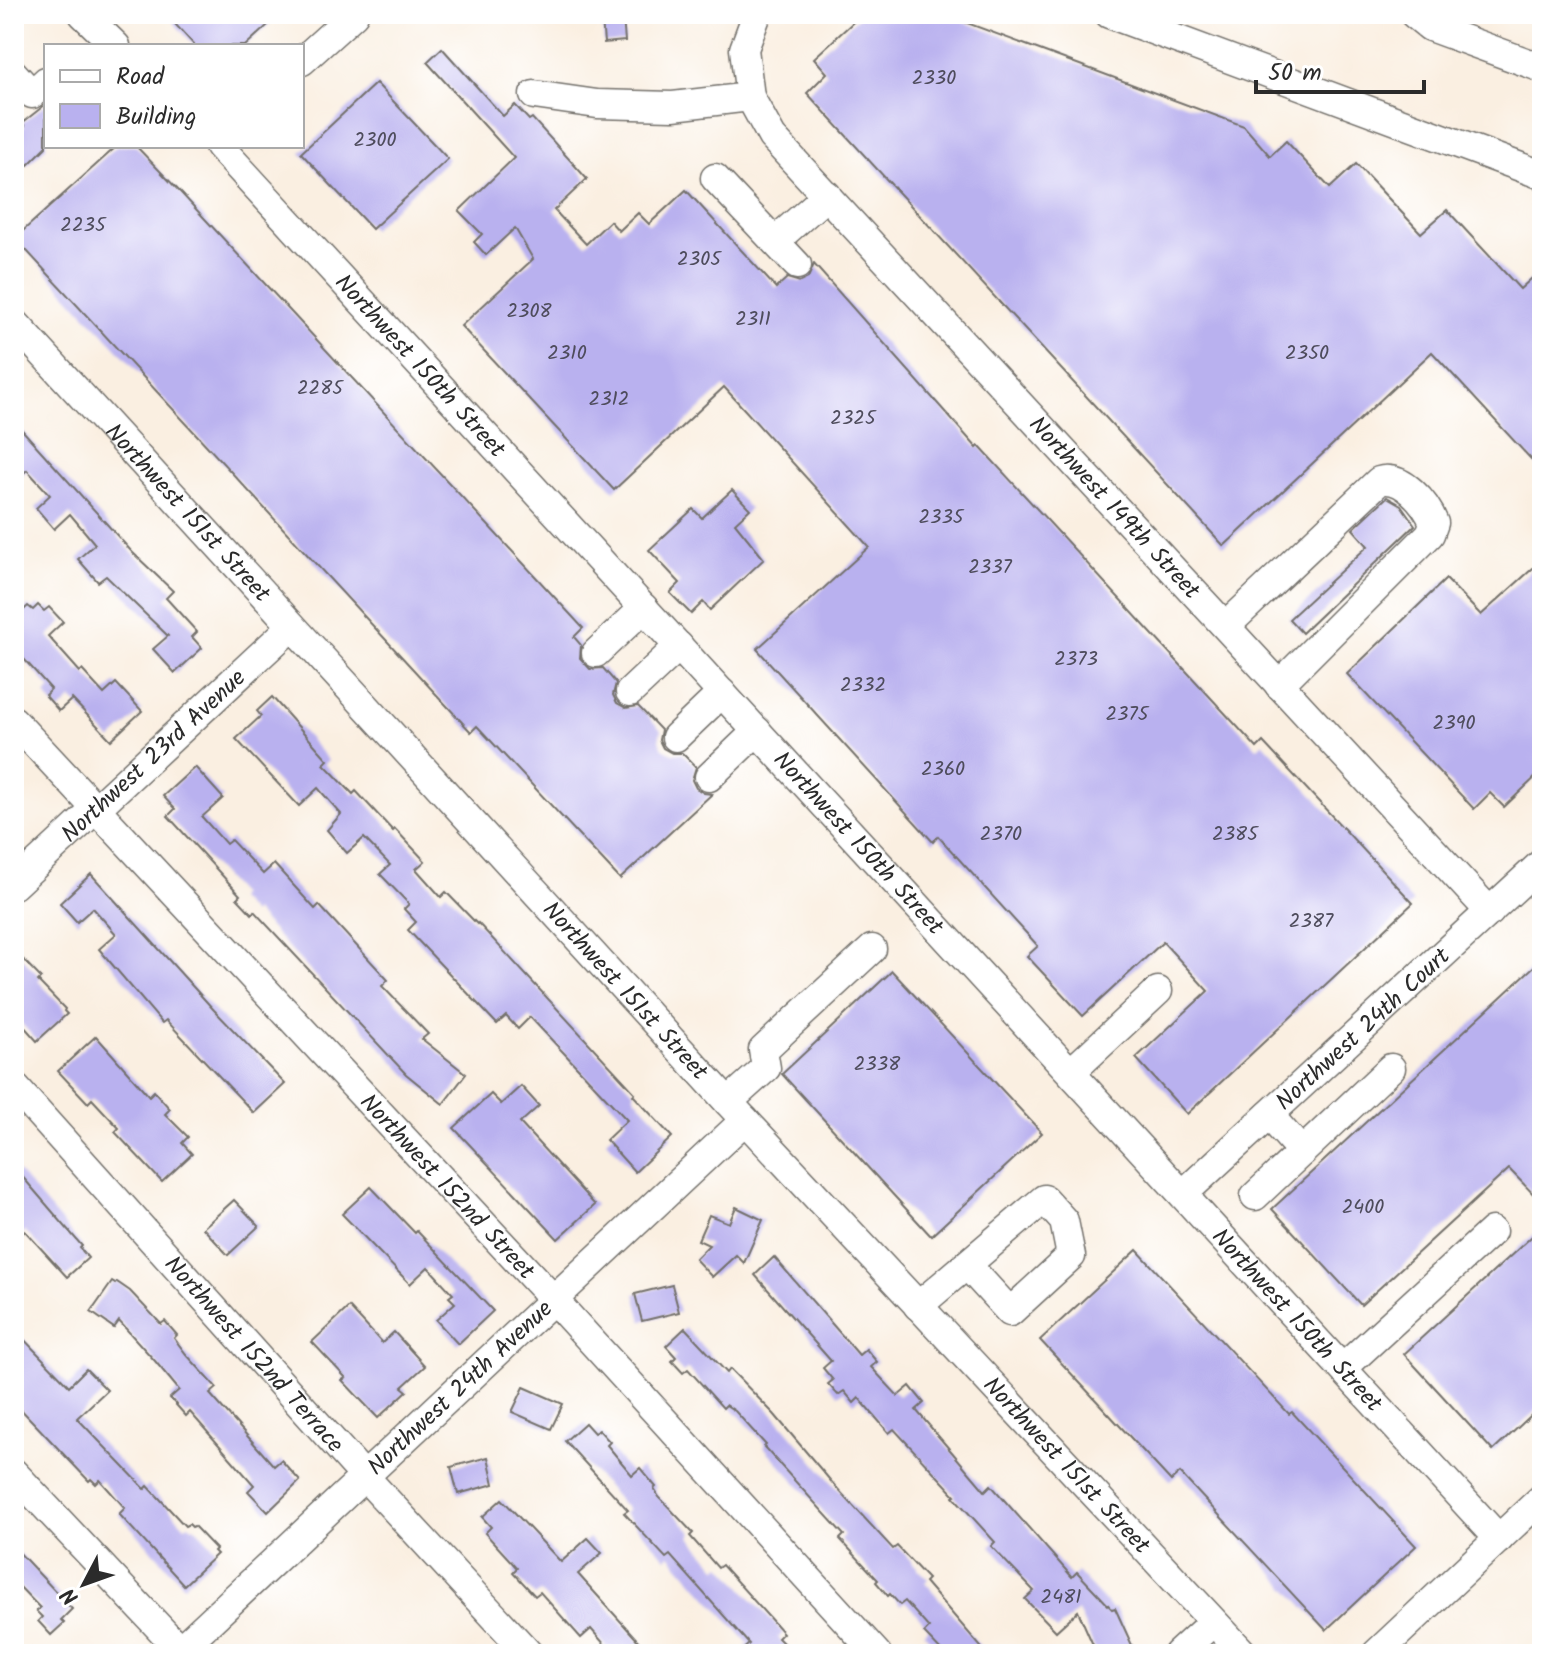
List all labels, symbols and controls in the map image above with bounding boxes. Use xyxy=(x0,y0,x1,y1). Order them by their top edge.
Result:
legend xyxy=(44,44,304,148)
scale bar xyxy=(1256,44,1424,94)
text: 50 m xyxy=(1268,54,1322,93)
text: Road xyxy=(116,58,165,97)
house number: 2330 xyxy=(912,63,956,95)
text: Building xyxy=(116,98,196,137)
house number: 2300 xyxy=(353,125,397,157)
house number: 2235 xyxy=(60,210,107,242)
house number: 2305 xyxy=(677,244,722,276)
street label: Northwest 150th Street xyxy=(324,265,515,468)
house number: 2308 xyxy=(506,296,552,328)
house number: 2311 xyxy=(735,304,771,336)
house number: 2310 xyxy=(547,338,587,370)
house number: 2350 xyxy=(1285,338,1329,370)
house number: 2285 xyxy=(297,373,344,405)
house number: 2312 xyxy=(589,384,629,416)
house number: 2325 xyxy=(830,403,877,435)
street label: Northwest 149th Street xyxy=(1018,407,1210,609)
street label: Northwest 151st Street xyxy=(95,415,280,612)
house number: 2335 xyxy=(918,502,965,534)
house number: 2337 xyxy=(968,552,1013,584)
house number: 2373 xyxy=(1054,644,1098,676)
street label: Northwest 23rd Avenue xyxy=(52,660,256,853)
house number: 2332 xyxy=(840,670,886,702)
house number: 2375 xyxy=(1106,699,1150,731)
house number: 2390 xyxy=(1433,708,1475,740)
street label: Northwest 150th Street xyxy=(763,743,953,945)
house number: 2360 xyxy=(921,754,965,786)
house number: 2370 xyxy=(980,819,1022,851)
house number: 2385 xyxy=(1212,819,1259,851)
street label: Northwest 151st Street xyxy=(532,893,718,1090)
house number: 2387 xyxy=(1289,906,1334,938)
street label: Northwest 24th Court xyxy=(1267,938,1460,1121)
house number: 2338 xyxy=(854,1049,901,1081)
street label: Northwest 152nd Street xyxy=(350,1085,544,1290)
house number: 2400 xyxy=(1342,1192,1384,1224)
street label: Northwest 150th Street xyxy=(1201,1220,1392,1422)
street label: Northwest 152nd Terrace xyxy=(154,1247,353,1463)
street label: Northwest 24th Avenue xyxy=(359,1291,563,1486)
street label: Northwest 151st Street xyxy=(973,1368,1160,1564)
north arrow xyxy=(44,1544,124,1624)
text: N xyxy=(53,1579,89,1612)
house number: 2481 xyxy=(1041,1582,1081,1614)

